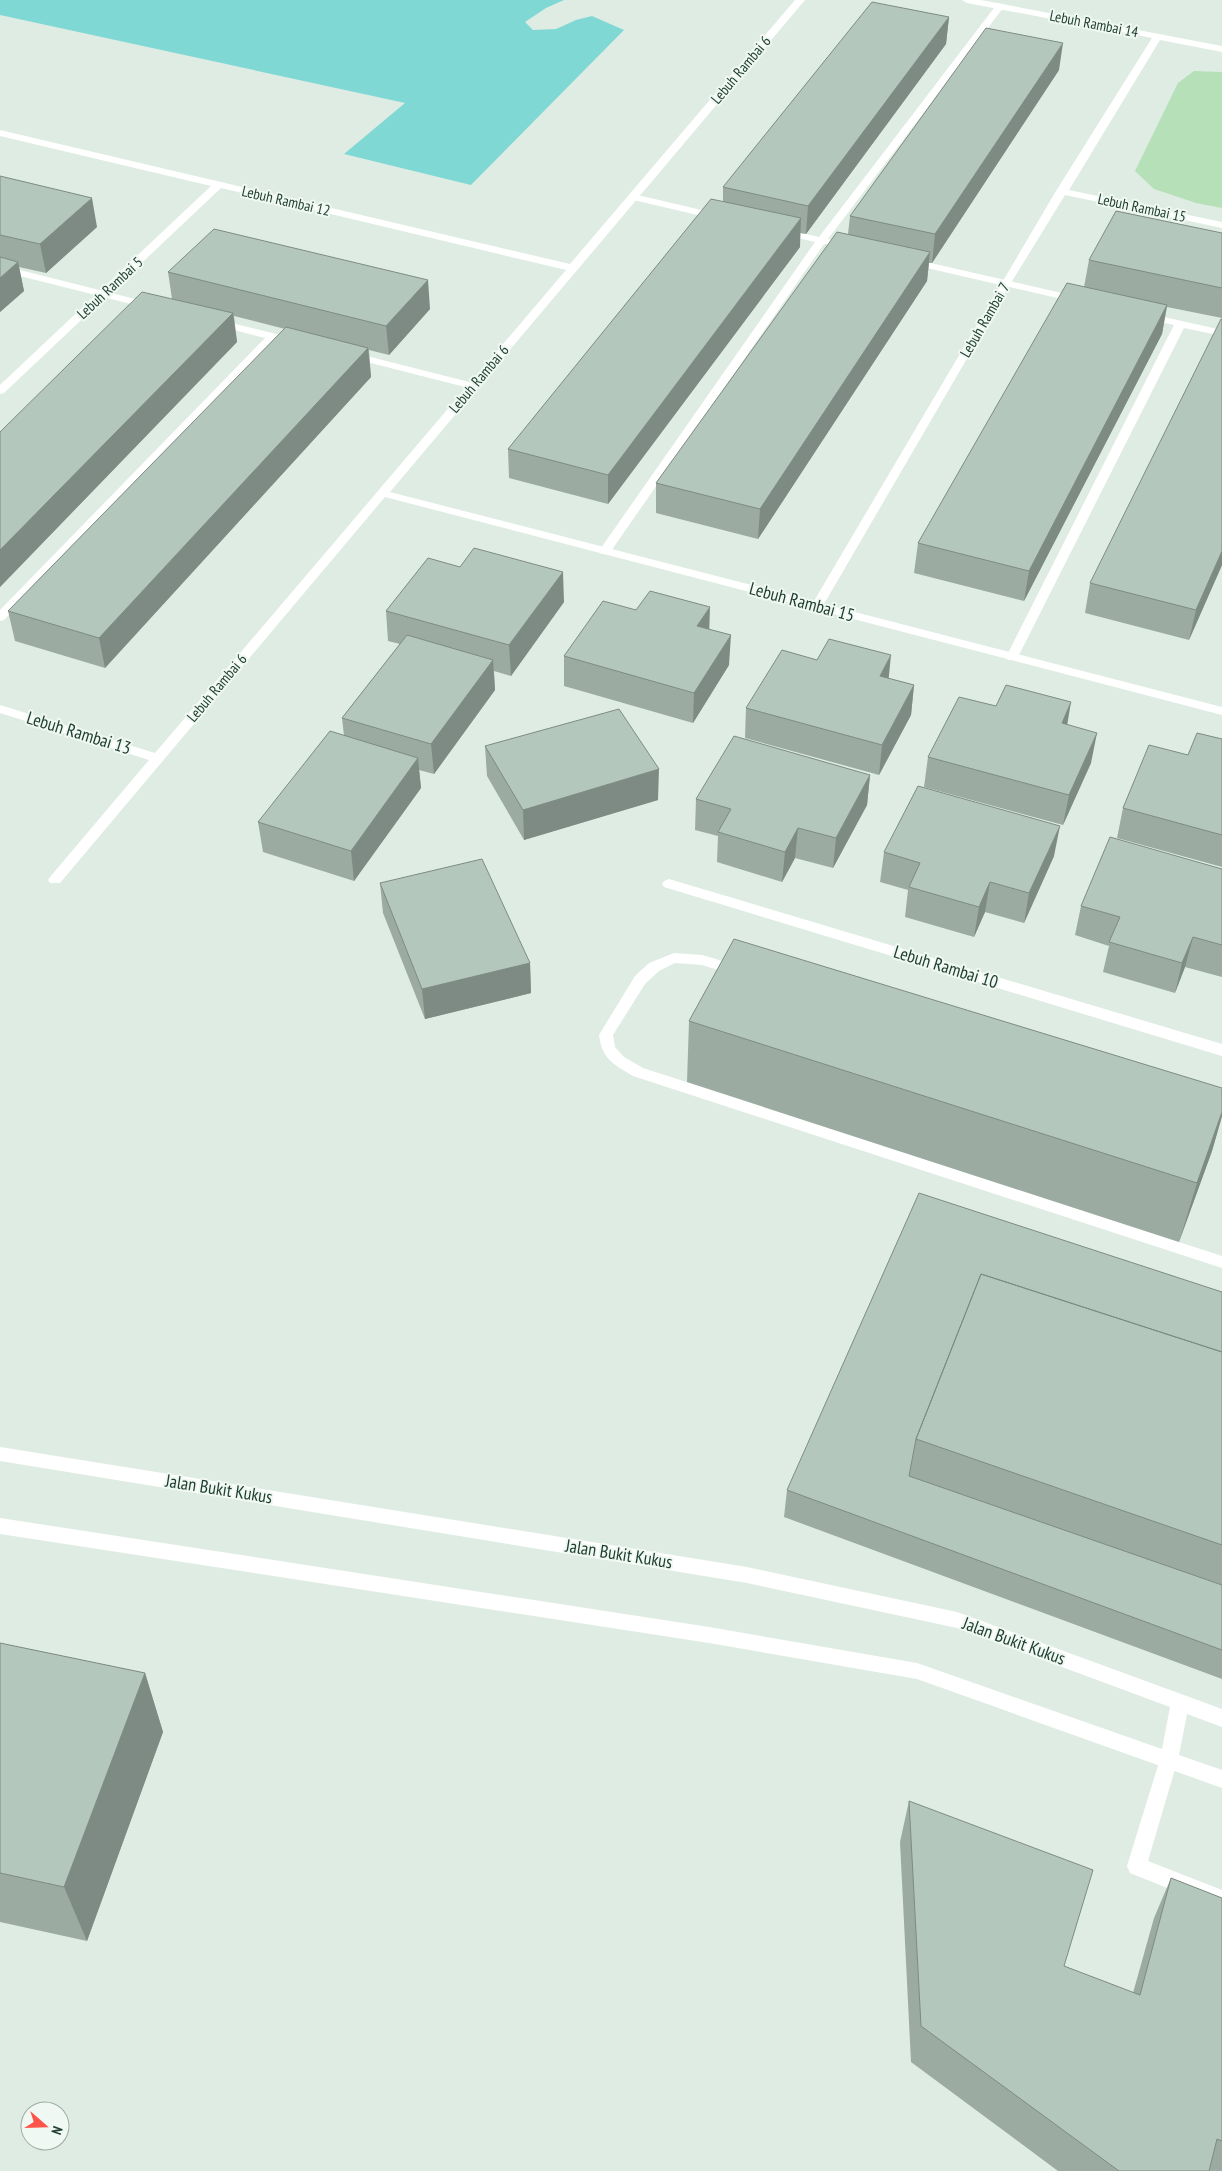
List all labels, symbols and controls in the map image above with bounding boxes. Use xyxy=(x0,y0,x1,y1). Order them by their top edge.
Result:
street label: Lebuh Rambai 14 xyxy=(1048,6,1140,41)
street label: Lebuh Rambai 6 xyxy=(707,32,775,108)
street label: Lebuh Rambai 12 xyxy=(240,181,332,220)
street label: Lebuh Rambai 15 xyxy=(1096,189,1188,226)
street label: Lebuh Rambai 5 xyxy=(73,252,147,323)
street label: Lebuh Rambai 7 xyxy=(956,279,1014,361)
street label: Lebuh Rambai 6 xyxy=(445,341,513,417)
street label: Lebuh Rambai 15 xyxy=(747,576,857,627)
street label: Lebuh Rambai 6 xyxy=(183,650,251,726)
street label: Lebuh Rambai 13 xyxy=(24,706,134,759)
street label: Lebuh Rambai 10 xyxy=(891,940,1001,993)
street label: Jalan Bukit Kukus xyxy=(163,1469,274,1508)
street label: Jalan Bukit Kukus xyxy=(563,1534,674,1573)
street label: Jalan Bukit Kukus xyxy=(959,1611,1069,1670)
north arrow xyxy=(20,2101,70,2151)
text: N xyxy=(47,2124,67,2137)

